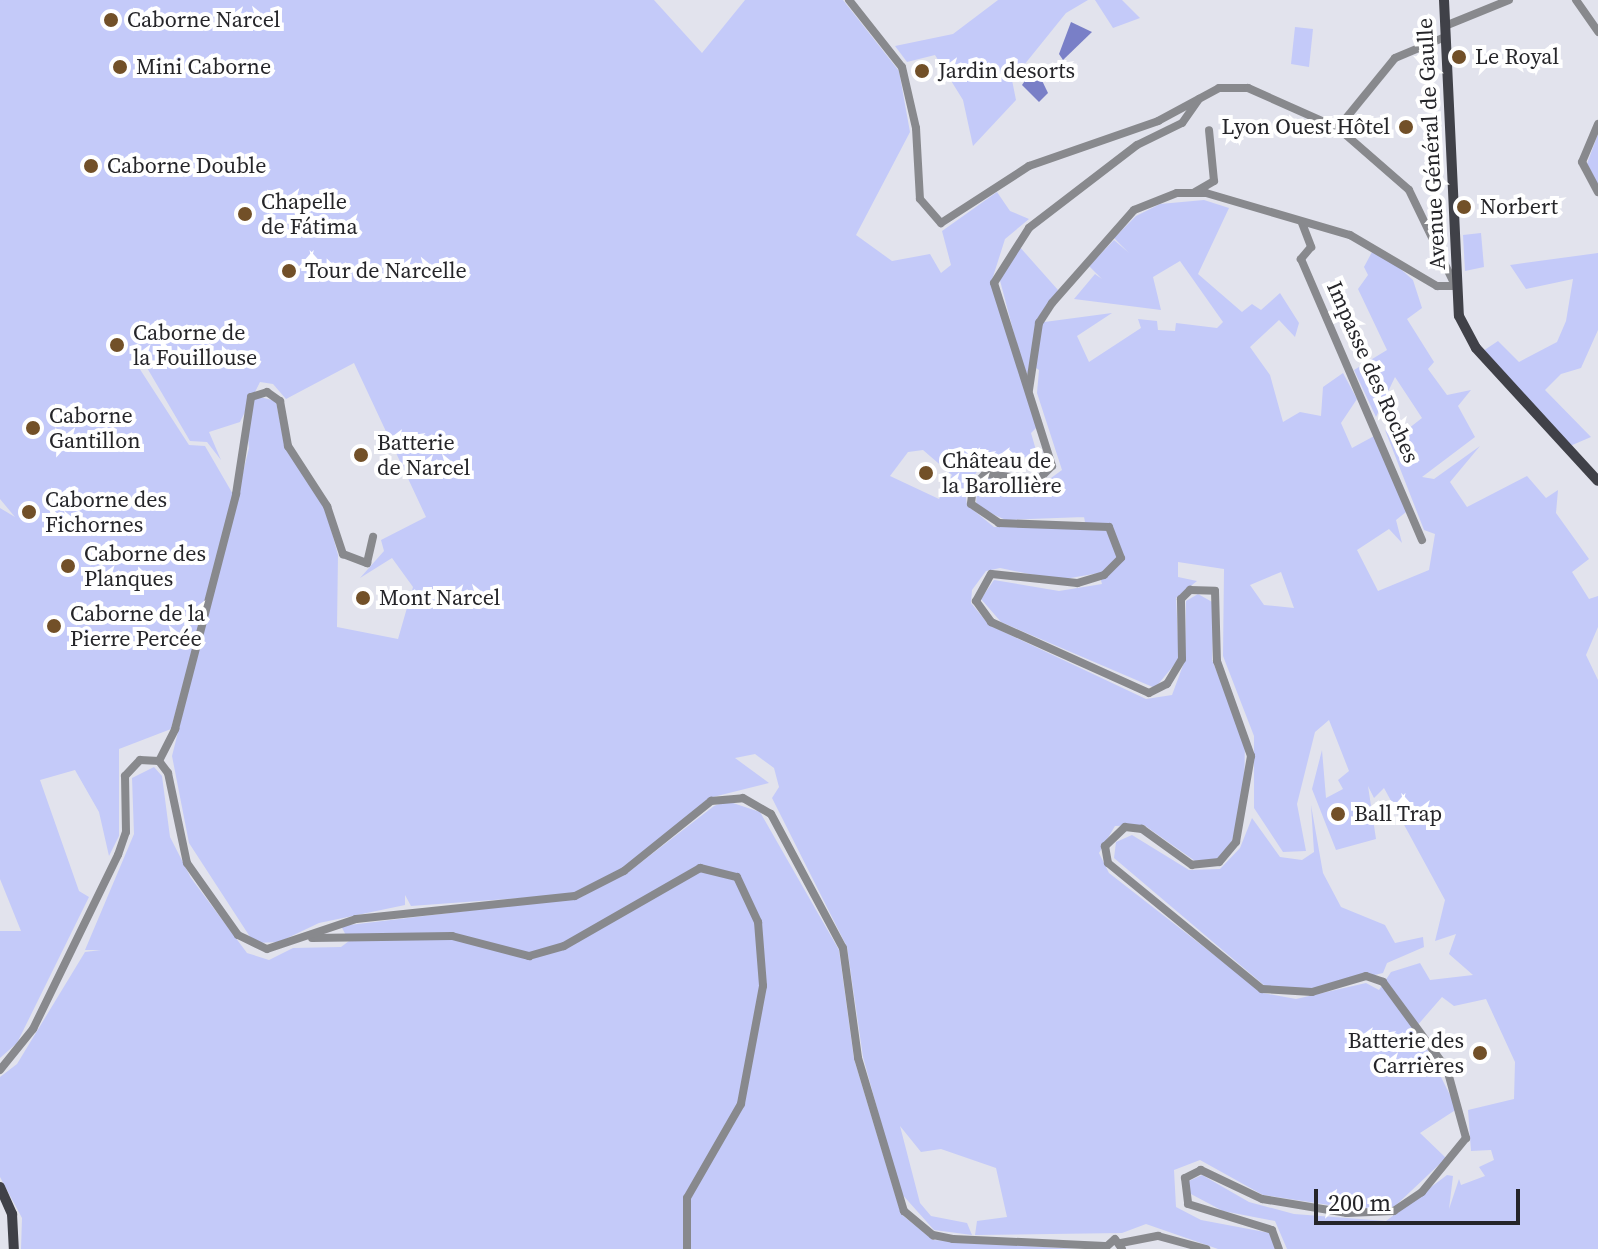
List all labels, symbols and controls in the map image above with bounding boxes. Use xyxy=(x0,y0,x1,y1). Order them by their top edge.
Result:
place label: Caborne Narcel xyxy=(127,7,280,33)
marker: Caborne Narcel xyxy=(102,11,120,29)
street label: Avenue Général de Gaulle xyxy=(1411,17,1451,271)
place label: Le Royal xyxy=(1475,44,1559,70)
marker: Le Royal xyxy=(1450,48,1468,66)
place label: Mini Caborne xyxy=(136,54,271,80)
marker: Mini Caborne xyxy=(111,58,129,76)
place label: Jardin desorts xyxy=(938,58,1075,84)
marker: Jardin desorts xyxy=(913,62,931,80)
place label: Lyon Ouest Hôtel xyxy=(1222,114,1390,140)
marker: Lyon Ouest Hôtel xyxy=(1397,118,1415,136)
place label: Caborne Double xyxy=(107,153,266,179)
marker: Caborne Double xyxy=(82,157,100,175)
place label: Chapelle de Fátima xyxy=(261,188,358,240)
place label: Norbert xyxy=(1480,194,1558,220)
marker: Norbert xyxy=(1455,198,1473,216)
marker: Chapelle de Fátima xyxy=(236,205,254,223)
place label: Tour de Narcelle xyxy=(305,258,467,284)
marker: Tour de Narcelle xyxy=(280,262,298,280)
street label: Impasse des Roches xyxy=(1321,277,1425,467)
place label: Caborne de la Fouillouse xyxy=(133,319,257,370)
marker: Caborne de la Fouillouse xyxy=(108,336,126,354)
place label: Caborne Gantillon xyxy=(49,402,141,454)
marker: Caborne Gantillon xyxy=(24,419,42,437)
place label: Batterie de Narcel xyxy=(377,429,470,480)
marker: Batterie de Narcel xyxy=(352,446,370,464)
place label: Château de la Barollière xyxy=(942,447,1062,498)
marker: Château de la Barollière xyxy=(917,464,935,482)
place label: Caborne des Fichornes xyxy=(45,486,167,538)
marker: Caborne des Fichornes xyxy=(20,503,38,521)
place label: Caborne des Planques xyxy=(84,540,206,592)
marker: Caborne des Planques xyxy=(59,557,77,575)
place label: Mont Narcel xyxy=(379,585,500,611)
marker: Mont Narcel xyxy=(354,589,372,607)
place label: Caborne de la Pierre Percée xyxy=(70,600,205,652)
marker: Caborne de la Pierre Percée xyxy=(45,617,63,635)
place label: Ball Trap xyxy=(1354,801,1443,827)
marker: Ball Trap xyxy=(1329,805,1347,823)
place label: Batterie des Carrières xyxy=(1348,1027,1464,1078)
marker: Batterie des Carrières xyxy=(1471,1044,1489,1062)
scale bar xyxy=(1318,1173,1524,1223)
text: 200 m xyxy=(1328,1186,1391,1219)

